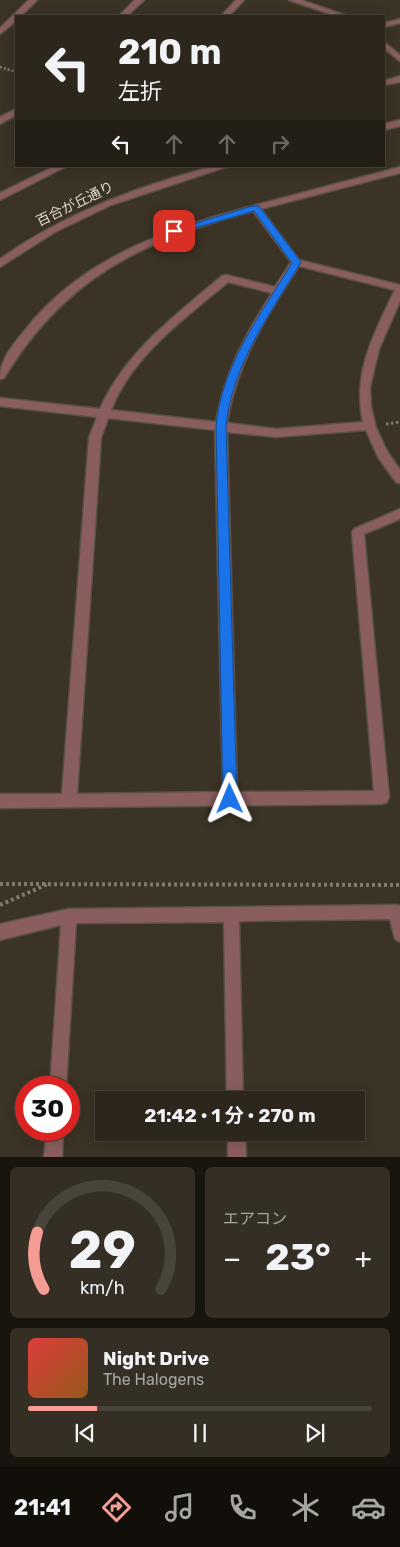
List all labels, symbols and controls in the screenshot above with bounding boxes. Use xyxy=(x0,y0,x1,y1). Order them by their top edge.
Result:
text: 210 m xyxy=(118,31,221,73)
icon: left xyxy=(35,35,100,100)
text: 左折 xyxy=(118,78,162,105)
icon: left xyxy=(107,130,135,158)
icon: ahead xyxy=(160,130,188,158)
icon: ahead xyxy=(213,130,241,158)
icon: right xyxy=(266,130,294,158)
street label: 百合が丘通り xyxy=(34,178,116,230)
pin xyxy=(153,210,195,252)
icon: arrive xyxy=(160,217,188,245)
position arrow xyxy=(203,772,255,824)
speed limit sign: 30 xyxy=(15,1076,80,1141)
text: 21:42 · 1 分 · 270 m xyxy=(144,1104,316,1127)
text: エアコン xyxy=(223,1209,287,1228)
text: 29 xyxy=(69,1219,136,1281)
text: 23° xyxy=(265,1234,331,1280)
text: − xyxy=(223,1242,241,1275)
text: + xyxy=(355,1242,372,1275)
text: km/h xyxy=(80,1277,125,1298)
text: Night Drive xyxy=(103,1347,209,1370)
text: The Halogens xyxy=(103,1370,204,1389)
icon: previous xyxy=(71,1419,99,1447)
icon: pause xyxy=(186,1419,214,1447)
icon: next xyxy=(301,1419,329,1447)
icon: directions xyxy=(99,1490,134,1525)
icon: music xyxy=(162,1490,197,1525)
icon: phone xyxy=(225,1490,260,1525)
icon: climate xyxy=(288,1490,323,1525)
icon: car xyxy=(351,1490,386,1525)
text: 21:41 xyxy=(14,1494,71,1521)

